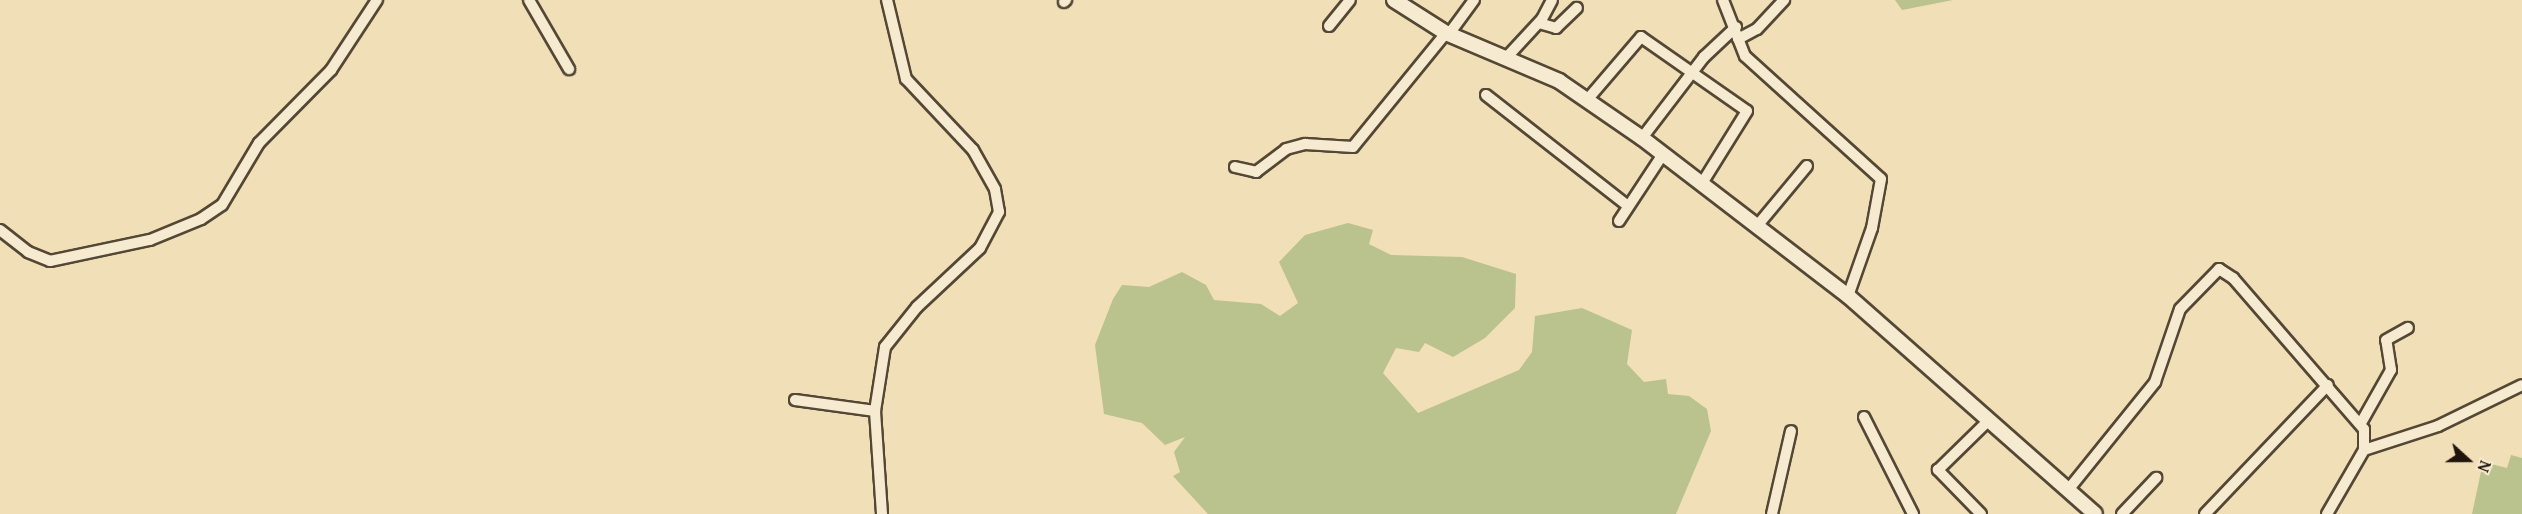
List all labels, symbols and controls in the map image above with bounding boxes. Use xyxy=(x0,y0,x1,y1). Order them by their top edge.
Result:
north arrow xyxy=(2438,430,2498,490)
text: N xyxy=(2472,457,2498,476)

